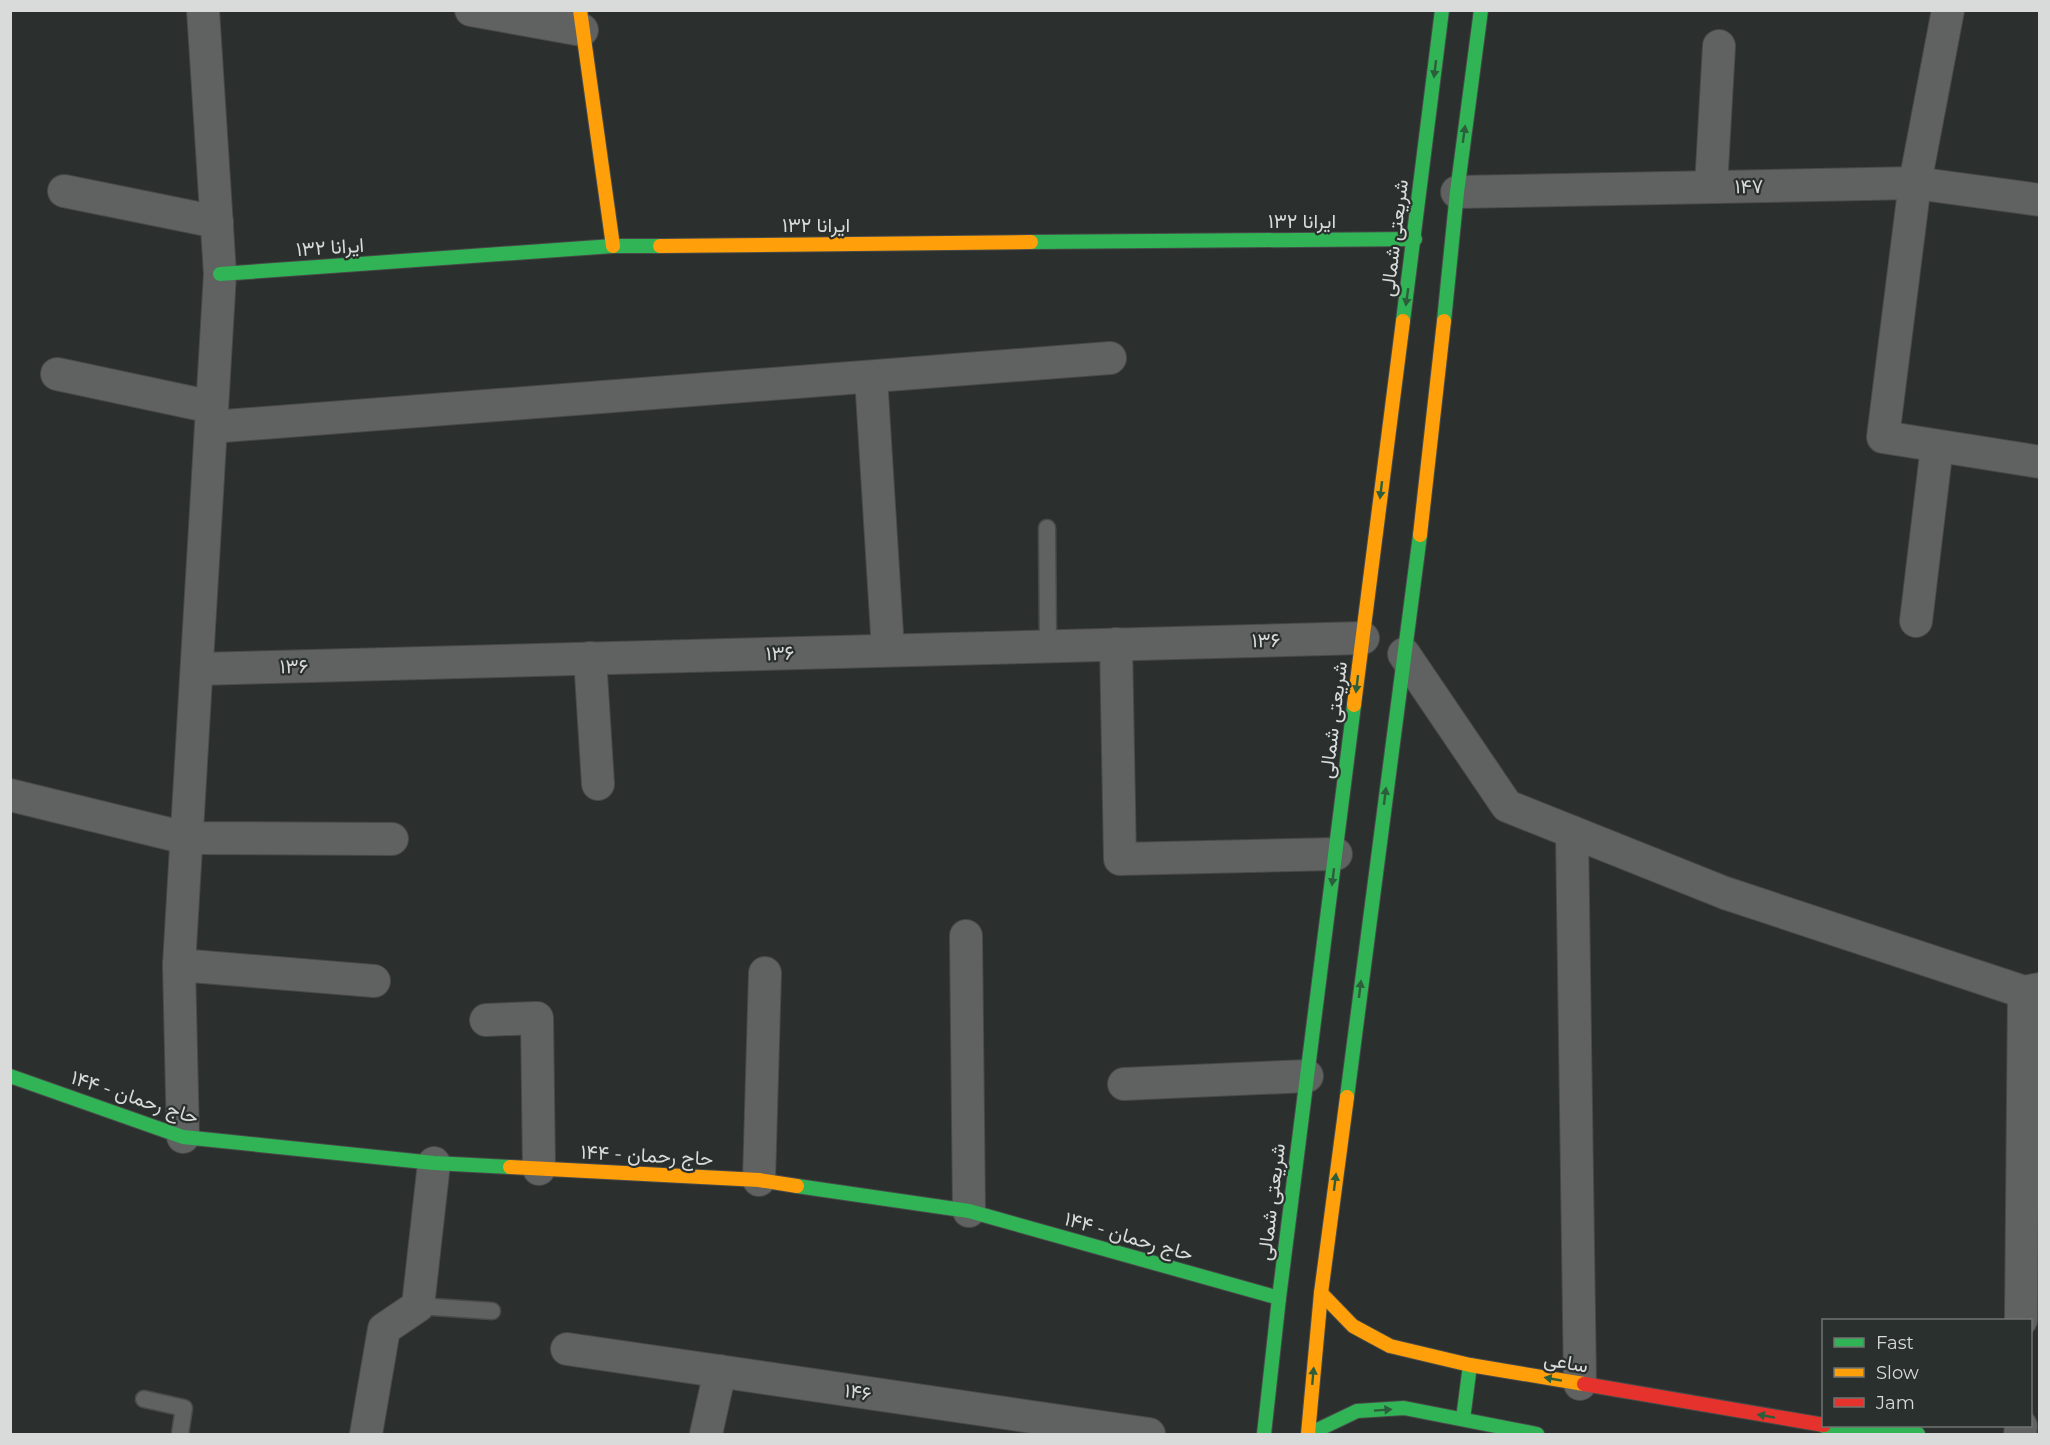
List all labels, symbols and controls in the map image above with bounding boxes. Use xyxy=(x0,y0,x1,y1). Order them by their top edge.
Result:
one-way arrow xyxy=(1430,59,1440,78)
one-way arrow xyxy=(1460,124,1469,143)
street label: ۱۴۷ xyxy=(1734,174,1764,198)
street label: شریعتی شمالی xyxy=(1375,178,1414,298)
street label: ایرانا ۱۳۲ xyxy=(1268,209,1336,234)
street label: ایرانا ۱۳۲ xyxy=(782,213,850,238)
street label: ایرانا ۱۳۲ xyxy=(295,233,365,262)
one-way arrow xyxy=(1402,288,1411,307)
one-way arrow xyxy=(1376,481,1386,500)
street label: ۱۳۶ xyxy=(1251,628,1281,652)
street label: ۱۳۶ xyxy=(765,641,795,665)
street label: ۱۳۶ xyxy=(279,654,309,678)
street label: شریعتی شمالی xyxy=(1314,660,1353,780)
one-way arrow xyxy=(1352,674,1362,693)
one-way arrow xyxy=(1381,786,1390,805)
one-way arrow xyxy=(1328,868,1338,887)
one-way arrow xyxy=(1356,980,1365,999)
street label: حاج رحمان - ۱۴۴ xyxy=(67,1065,202,1131)
street label: حاج رحمان - ۱۴۴ xyxy=(580,1140,714,1172)
street label: شریعتی شمالی xyxy=(1252,1142,1291,1262)
one-way arrow xyxy=(1330,1173,1340,1192)
street label: حاج رحمان - ۱۴۴ xyxy=(1061,1206,1196,1268)
legend xyxy=(1822,1319,2032,1427)
text: Fast xyxy=(1876,1332,1914,1354)
street label: ساعی xyxy=(1542,1346,1590,1378)
text: Slow xyxy=(1876,1362,1919,1384)
one-way arrow xyxy=(1308,1367,1318,1386)
one-way arrow xyxy=(1543,1375,1562,1384)
street label: ۱۴۶ xyxy=(843,1378,873,1406)
text: Jam xyxy=(1875,1392,1915,1414)
one-way arrow xyxy=(1374,1405,1393,1414)
one-way arrow xyxy=(1756,1411,1775,1420)

